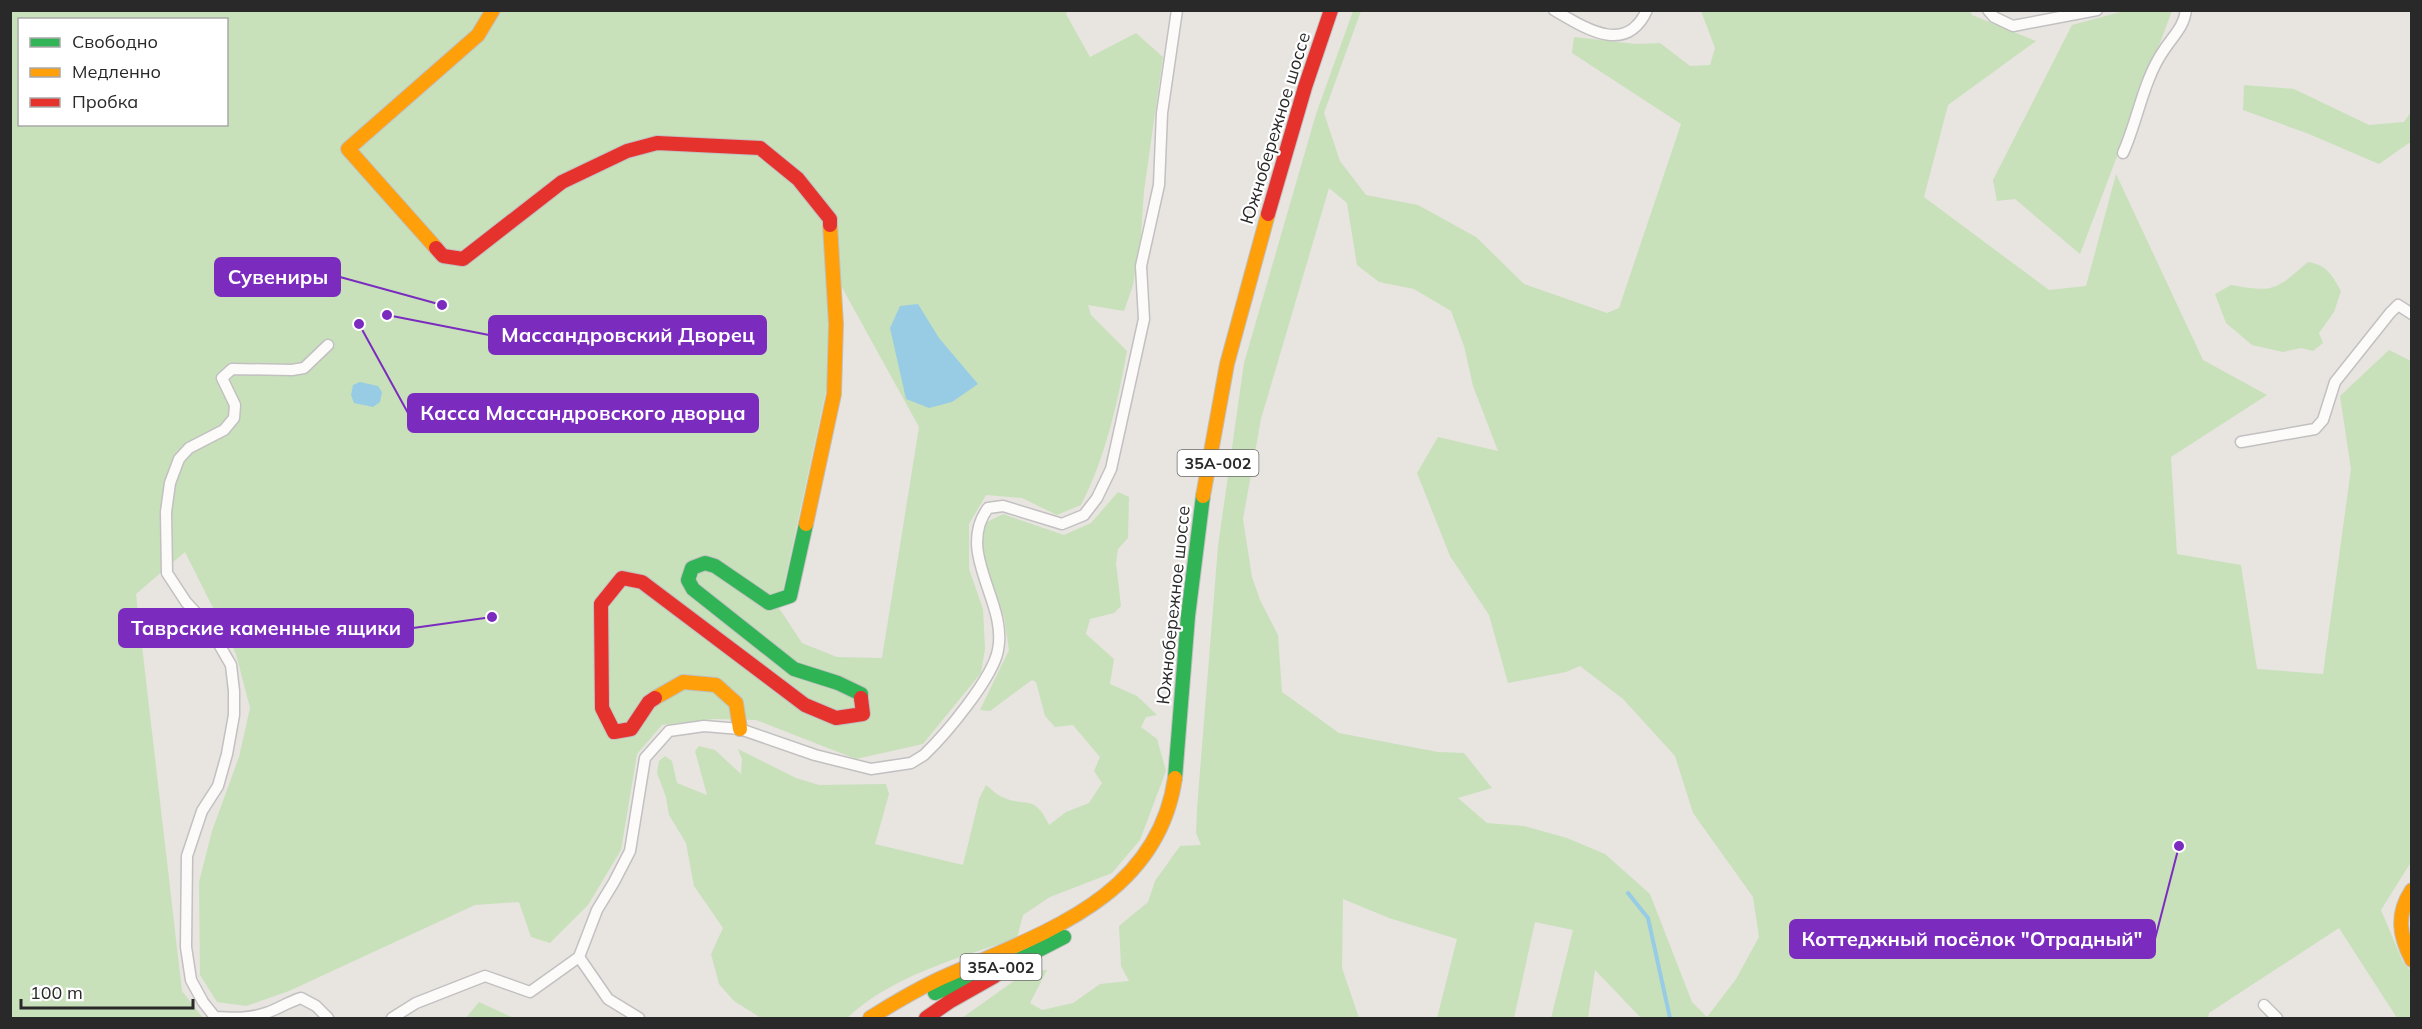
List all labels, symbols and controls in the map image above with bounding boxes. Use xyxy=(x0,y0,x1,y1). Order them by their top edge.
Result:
legend xyxy=(18,18,228,126)
street label: Южнобережное шоссе xyxy=(1235,29,1315,227)
text: Свободно xyxy=(72,30,158,53)
text: Медленно xyxy=(72,60,161,83)
text: Пробка xyxy=(72,90,138,113)
callout: Сувениры xyxy=(215,258,340,296)
text: Сувениры xyxy=(228,264,328,289)
callout: Массандровский Дворец xyxy=(489,316,766,354)
text: Массандровский Дворец xyxy=(501,322,755,347)
callout: Касса Массандровского дворца xyxy=(408,394,758,432)
text: Касса Массандровского дворца xyxy=(420,400,746,425)
road number: 35А-002 xyxy=(1178,450,1258,476)
street label: Южнобережное шоссе xyxy=(1151,504,1195,705)
callout: Таврские каменные ящики xyxy=(119,609,413,647)
text: Таврские каменные ящики xyxy=(131,615,401,640)
callout: Коттеджный посёлок "Отрадный" xyxy=(1790,920,2155,958)
text: Коттеджный посёлок "Отрадный" xyxy=(1801,926,2143,951)
road number: 35А-002 xyxy=(960,954,1042,980)
scale bar xyxy=(21,972,194,1010)
text: 100 m xyxy=(30,981,83,1004)

